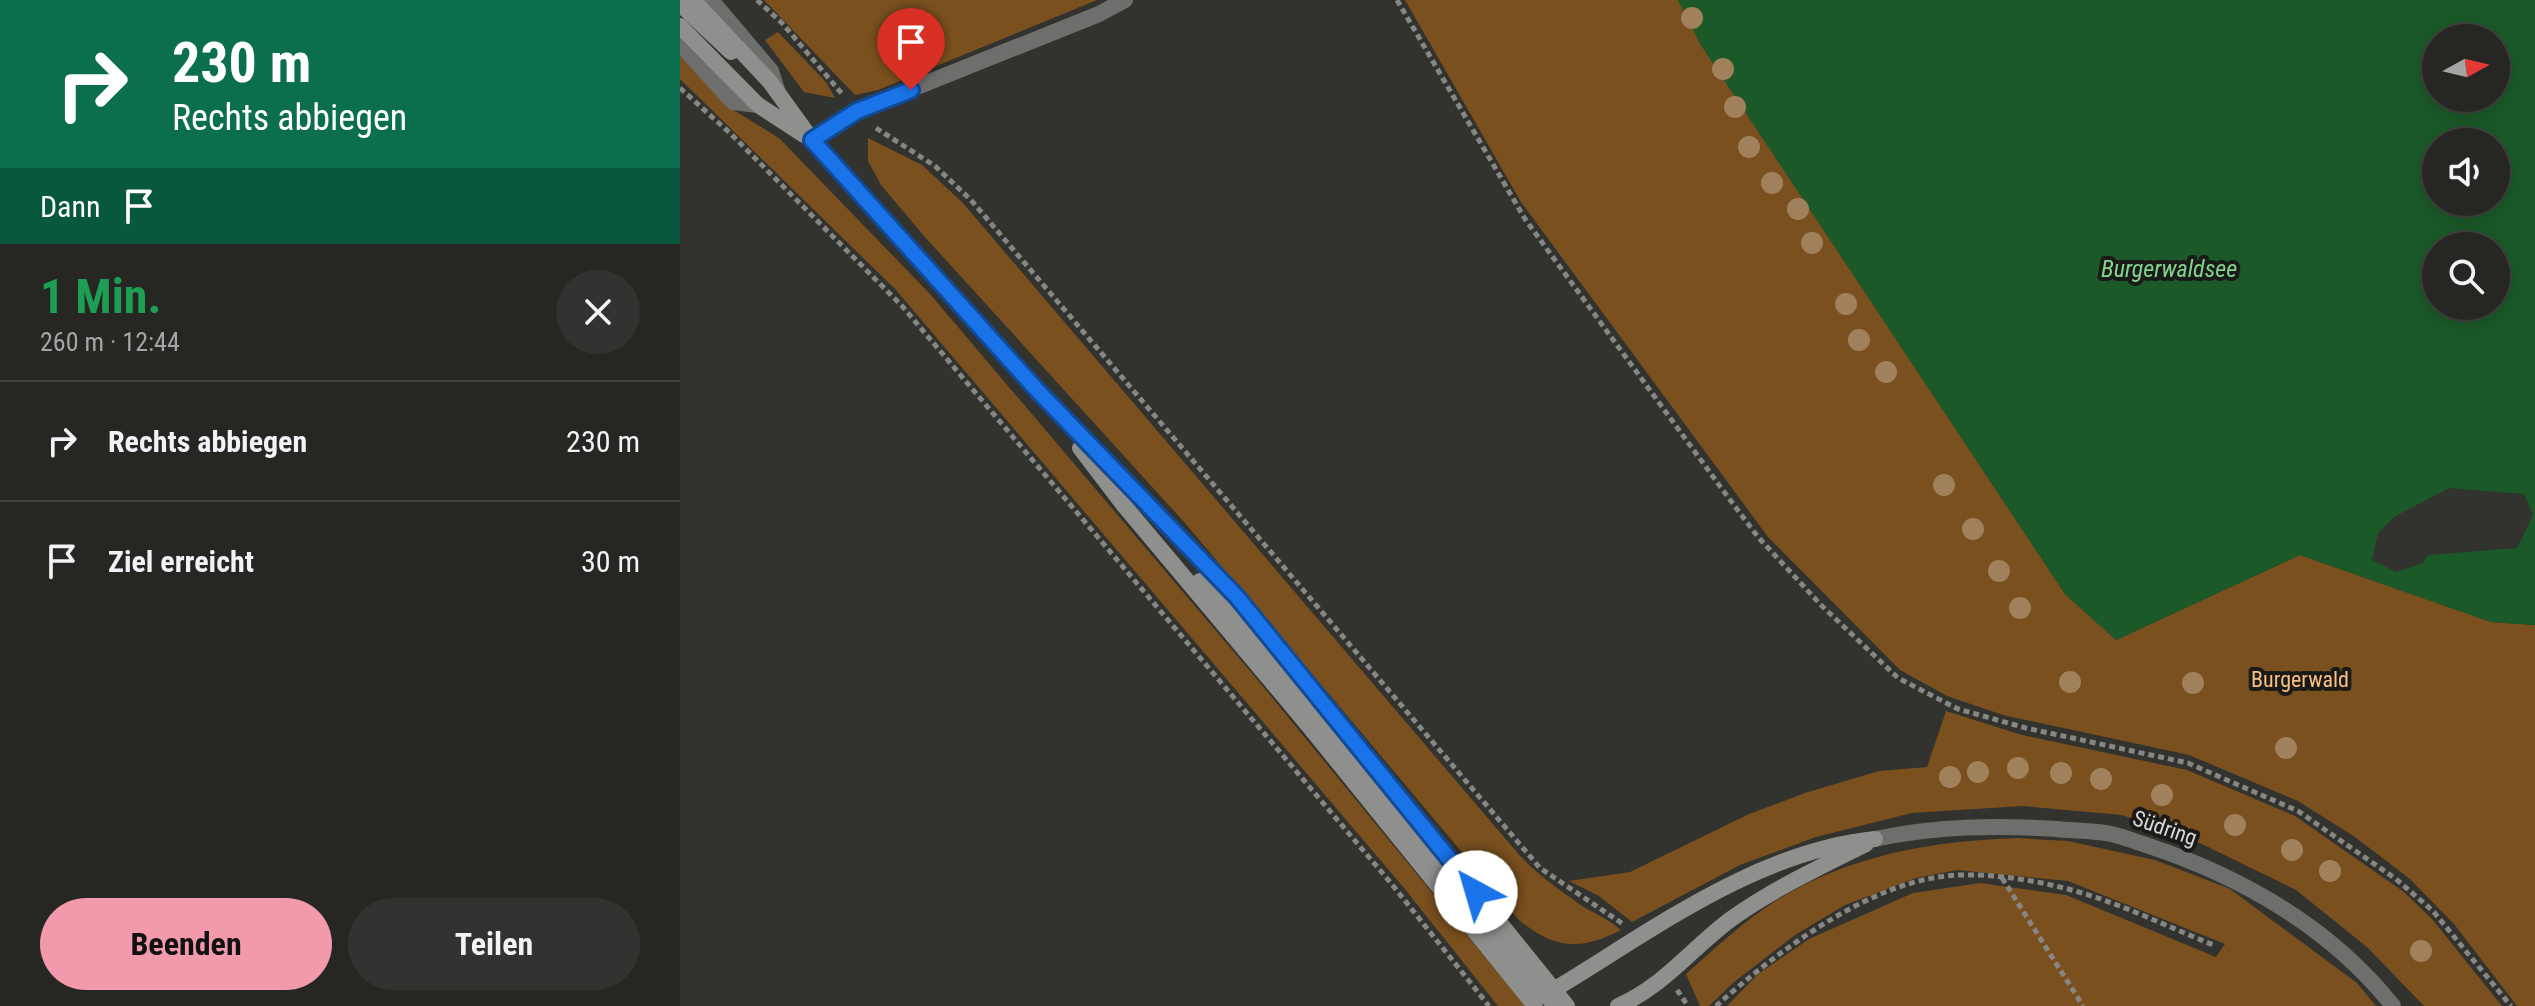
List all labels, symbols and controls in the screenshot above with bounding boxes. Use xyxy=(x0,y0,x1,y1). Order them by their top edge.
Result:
pin xyxy=(877,8,945,90)
icon: arrive xyxy=(889,20,933,64)
north arrow xyxy=(2422,24,2510,112)
map controls xyxy=(2422,24,2510,320)
text: 230 m xyxy=(172,30,311,96)
icon: right xyxy=(40,32,144,136)
text: Rechts abbiegen xyxy=(172,97,407,139)
button: sound xyxy=(2422,128,2510,216)
icon: arrive xyxy=(117,184,161,228)
text: Dann xyxy=(40,189,101,224)
button: search xyxy=(2422,232,2510,320)
water label: Burgerwaldsee xyxy=(2101,255,2237,283)
text: 1 Min. xyxy=(40,268,161,325)
button: close xyxy=(556,270,640,354)
text: 260 m · 12:44 xyxy=(40,327,180,357)
icon: right xyxy=(40,419,84,463)
text: Rechts abbiegen xyxy=(108,424,307,459)
text: 230 m xyxy=(566,424,640,459)
icon: arrive xyxy=(40,539,84,583)
text: Ziel erreicht xyxy=(108,544,254,579)
text: 30 m xyxy=(581,544,640,579)
park label: Burgerwald xyxy=(2251,667,2349,692)
street label: Südring xyxy=(2130,805,2200,851)
position arrow xyxy=(1434,850,1518,934)
button: Beenden xyxy=(40,898,332,990)
button: Teilen xyxy=(348,898,640,990)

